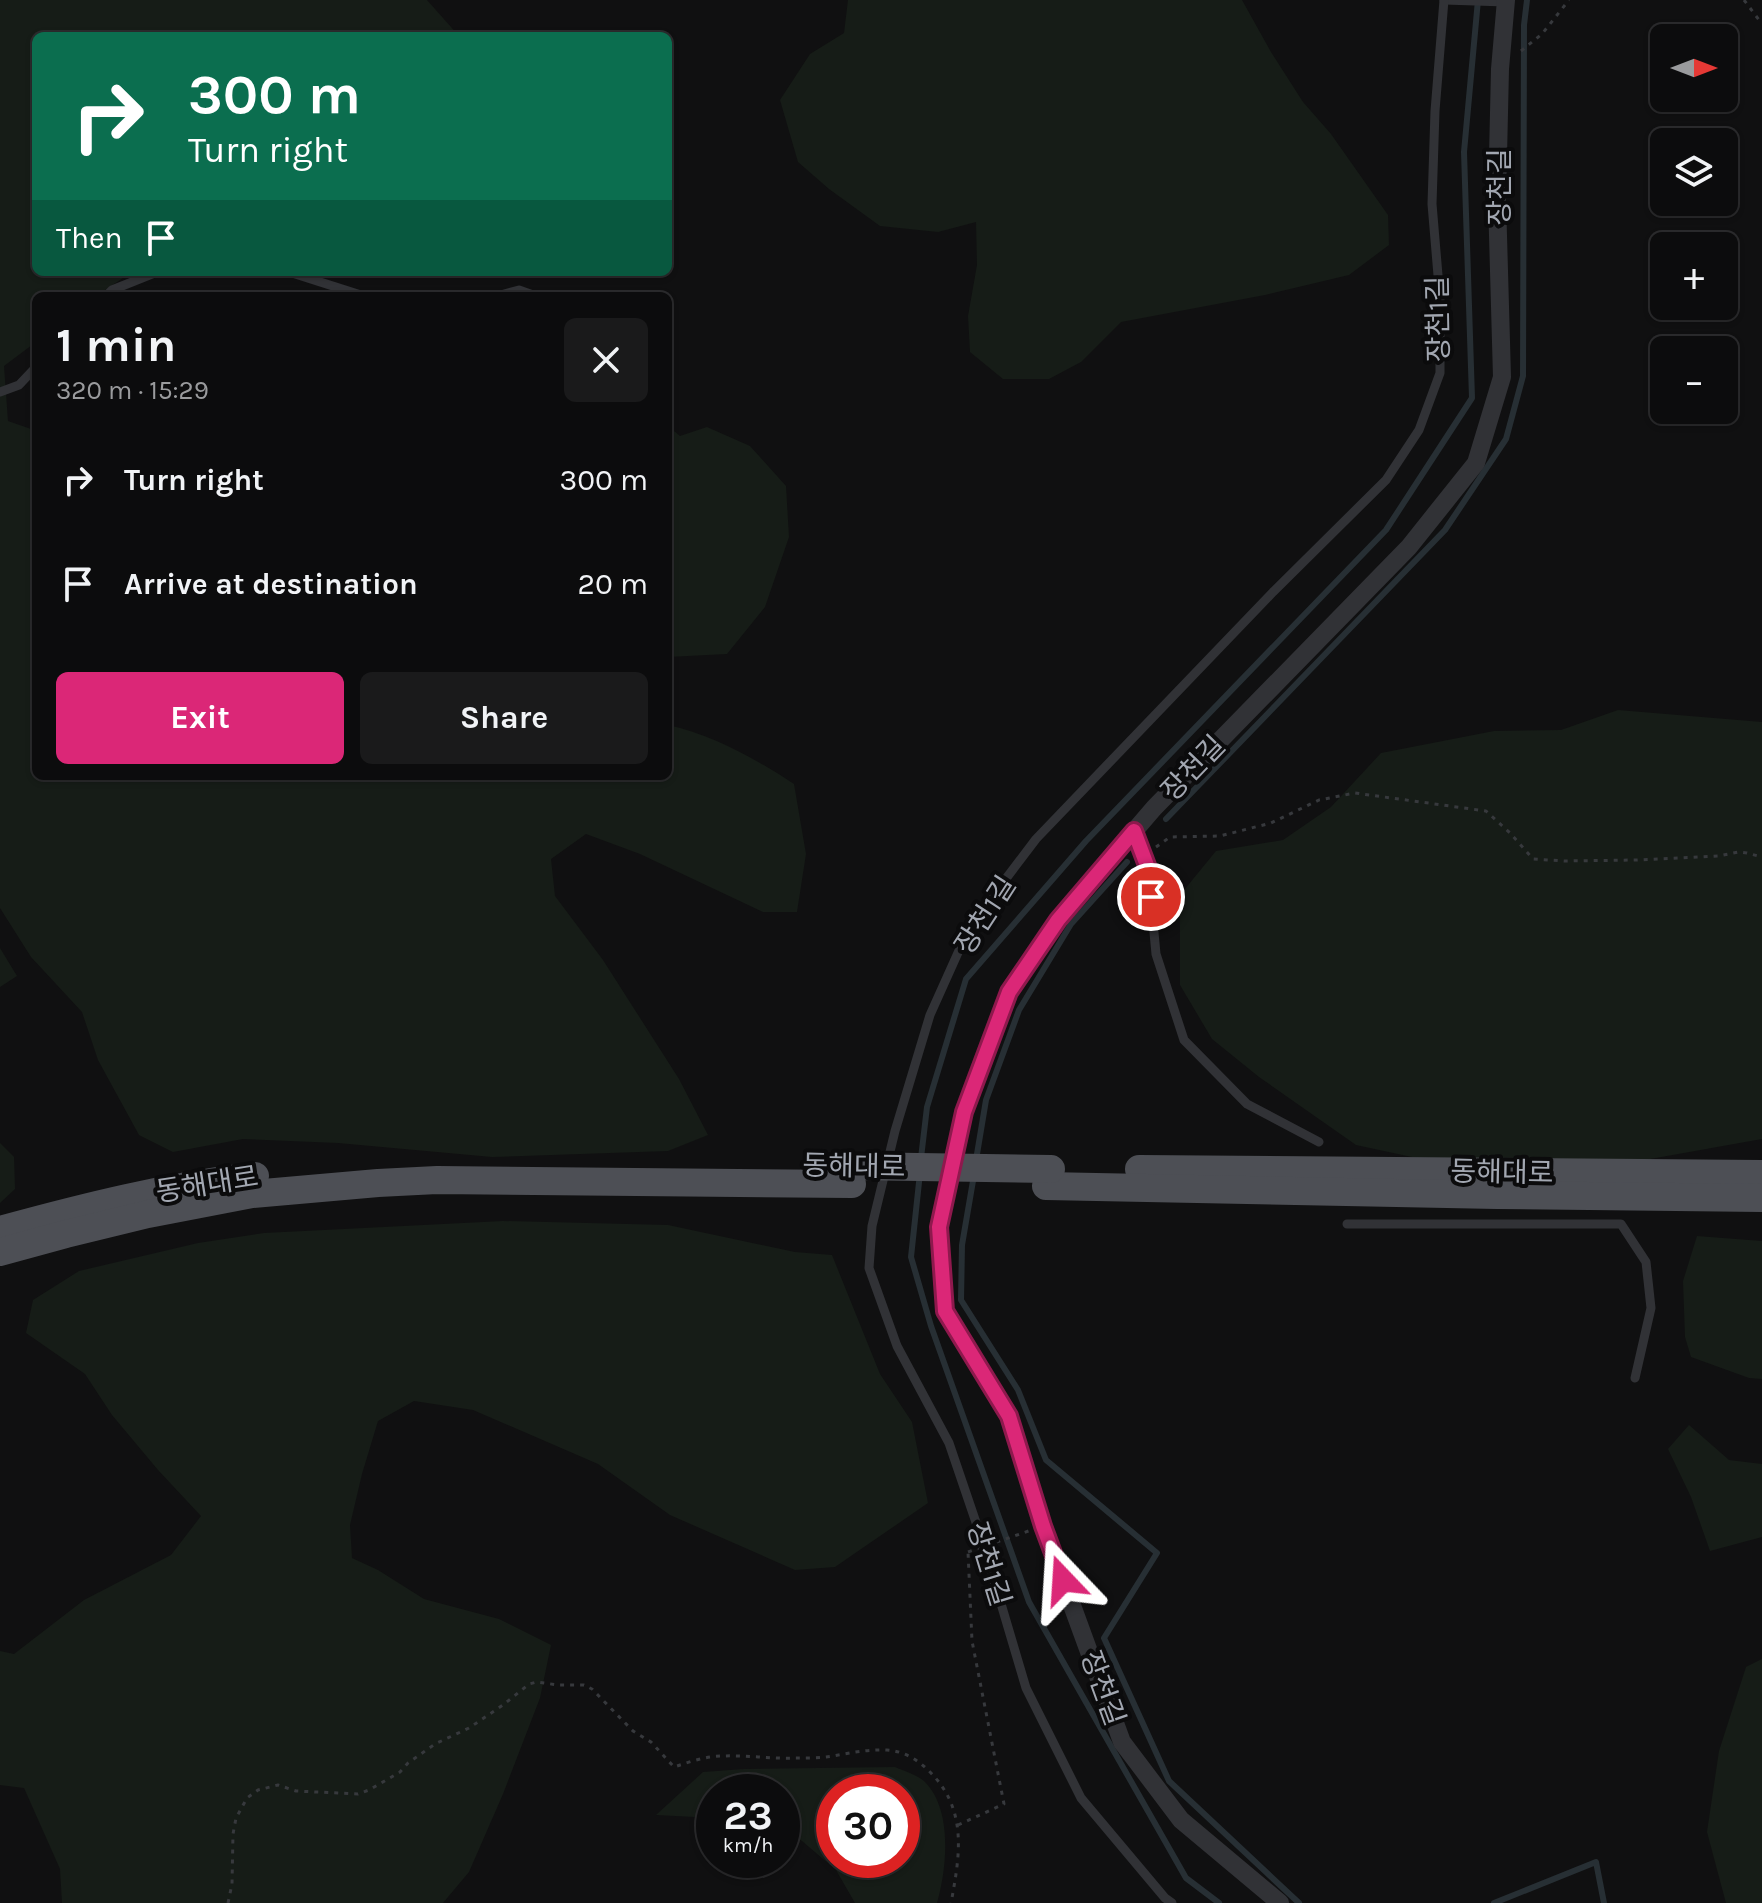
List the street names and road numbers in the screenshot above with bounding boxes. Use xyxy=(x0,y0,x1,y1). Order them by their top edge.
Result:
street label: 장천길 xyxy=(1483,148,1516,226)
street label: 장천1길 xyxy=(1421,275,1455,363)
street label: 장천길 xyxy=(1154,729,1232,807)
street label: 장천1길 xyxy=(948,870,1022,960)
street label: 동해대로 xyxy=(802,1149,906,1183)
street label: 동해대로 xyxy=(1450,1155,1554,1189)
street label: 동해대로 xyxy=(154,1160,260,1208)
street label: 장천1길 xyxy=(961,1518,1017,1610)
street label: 장천길 xyxy=(1074,1646,1132,1730)

